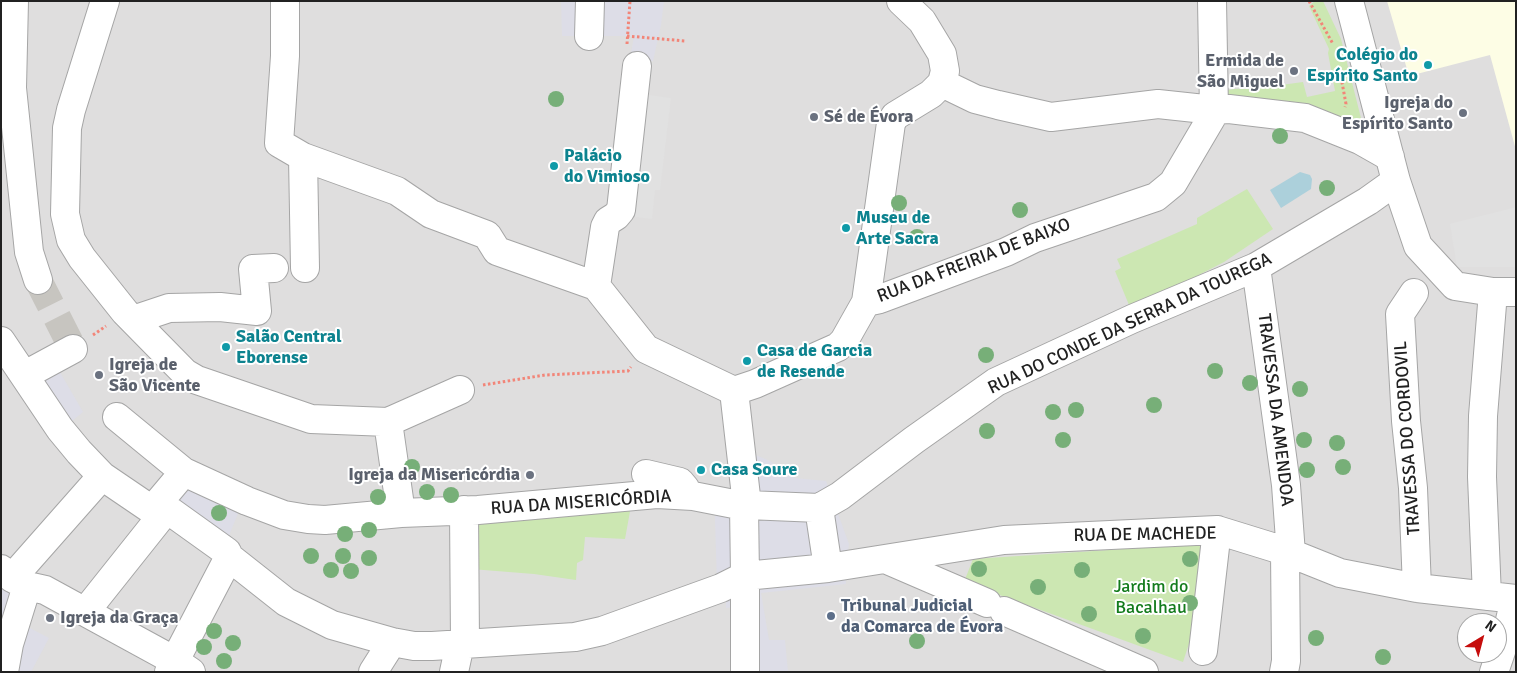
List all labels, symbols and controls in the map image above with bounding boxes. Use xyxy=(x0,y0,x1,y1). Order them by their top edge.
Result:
place label: Colégio do Espírito Santo xyxy=(1307,44,1418,86)
place label: Ermida de São Miguel xyxy=(1197,50,1284,92)
marker: Colégio do Espírito Santo xyxy=(1422,59,1434,71)
marker: Ermida de São Miguel xyxy=(1288,65,1300,77)
place label: Igreja do Espírito Santo xyxy=(1342,92,1453,134)
place label: Sé de Évora xyxy=(824,106,914,128)
marker: Igreja do Espírito Santo xyxy=(1457,107,1469,119)
marker: Sé de Évora xyxy=(808,111,820,123)
place label: Palácio do Vimioso xyxy=(564,145,650,188)
marker: Palácio do Vimioso xyxy=(548,160,560,172)
place label: Museu de Arte Sacra xyxy=(856,207,939,250)
street label: RUA DA FREIRIA DE BAIXO xyxy=(874,214,1074,308)
marker: Museu de Arte Sacra xyxy=(840,222,852,234)
street label: RUA DO CONDE DA SERRA DA TOUREGA xyxy=(985,249,1275,399)
street label: TRAVESSA DA AMENDOA xyxy=(1252,312,1298,508)
place label: Salão Central Eborense xyxy=(236,326,342,368)
place label: Casa de Garcia de Resende xyxy=(757,340,872,382)
street label: TRAVESSA DO CORDOVIL xyxy=(1390,340,1426,536)
marker: Salão Central Eborense xyxy=(220,341,232,353)
place label: Igreja de São Vicente xyxy=(109,354,201,396)
marker: Casa de Garcia de Resende xyxy=(741,355,753,367)
marker: Igreja de São Vicente xyxy=(93,369,105,381)
place label: Casa Soure xyxy=(711,459,797,481)
place label: Igreja da Misericórdia xyxy=(348,464,520,486)
marker: Casa Soure xyxy=(695,464,707,476)
marker: Igreja da Misericórdia xyxy=(524,469,536,481)
street label: RUA DA MISERICÓRDIA xyxy=(490,486,672,520)
street label: RUA DE MACHEDE xyxy=(1073,523,1217,547)
park label: Jardim do Bacalhau xyxy=(1114,576,1188,618)
place label: Tribunal Judicial da Comarca de Évora xyxy=(841,595,1003,638)
place label: Igreja da Graça xyxy=(60,607,178,629)
marker: Tribunal Judicial da Comarca de Évora xyxy=(825,610,837,622)
marker: Igreja da Graça xyxy=(44,612,56,624)
north arrow xyxy=(1457,613,1507,663)
text: N xyxy=(1482,617,1500,636)

